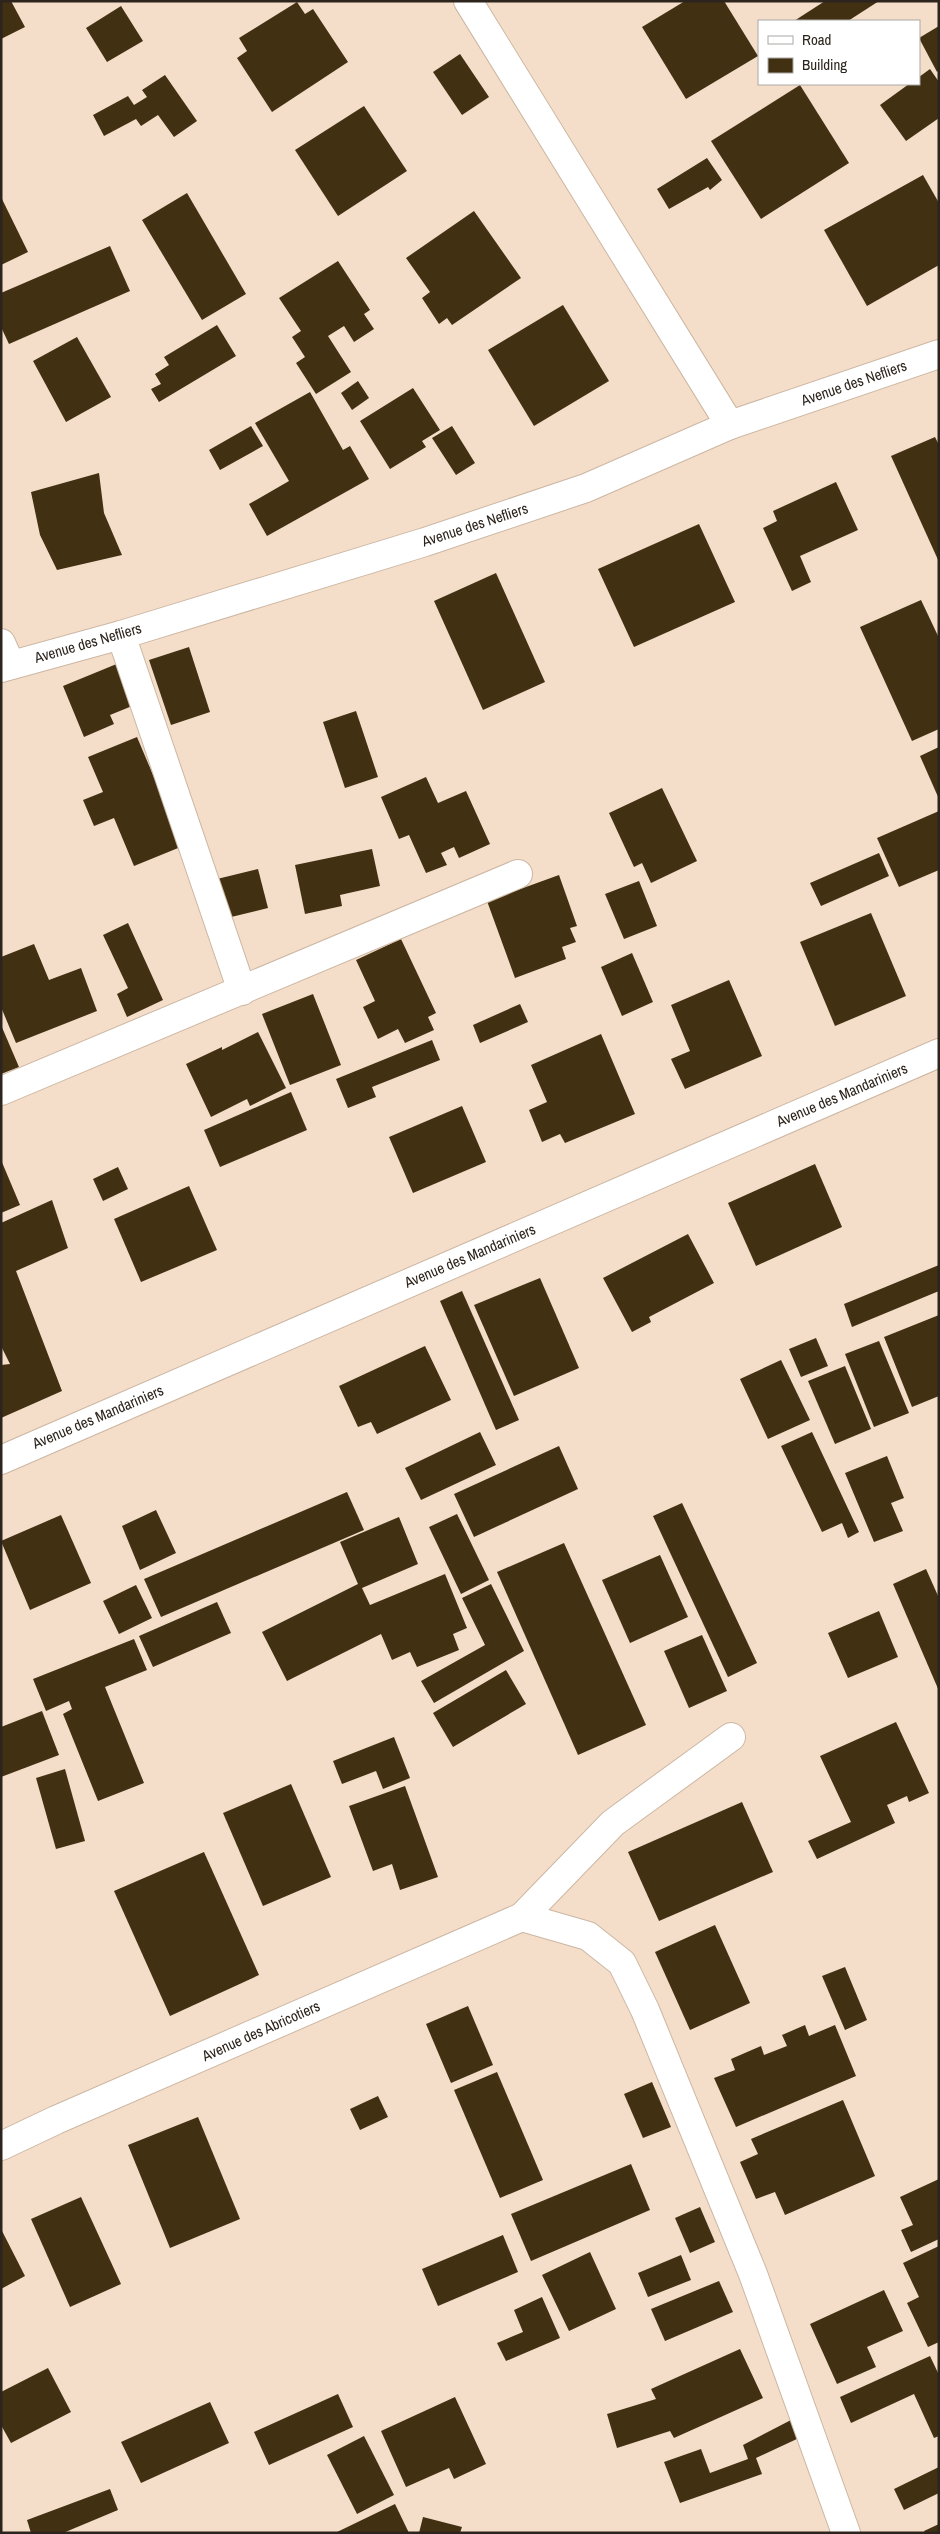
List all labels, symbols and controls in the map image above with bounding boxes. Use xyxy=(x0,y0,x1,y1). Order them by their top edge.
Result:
legend xyxy=(758,20,920,85)
text: Road xyxy=(802,29,831,50)
text: Building xyxy=(802,54,847,75)
street label: Avenue des Nefliers xyxy=(797,355,910,411)
street label: Avenue des Nefliers xyxy=(418,497,531,552)
street label: Avenue des Nefliers xyxy=(31,617,144,668)
street label: Avenue des Mandariniers xyxy=(772,1057,911,1132)
street label: Avenue des Mandariniers xyxy=(400,1218,539,1293)
street label: Avenue des Mandariniers xyxy=(28,1379,167,1454)
street label: Avenue des Abricotiers xyxy=(198,1995,323,2066)

